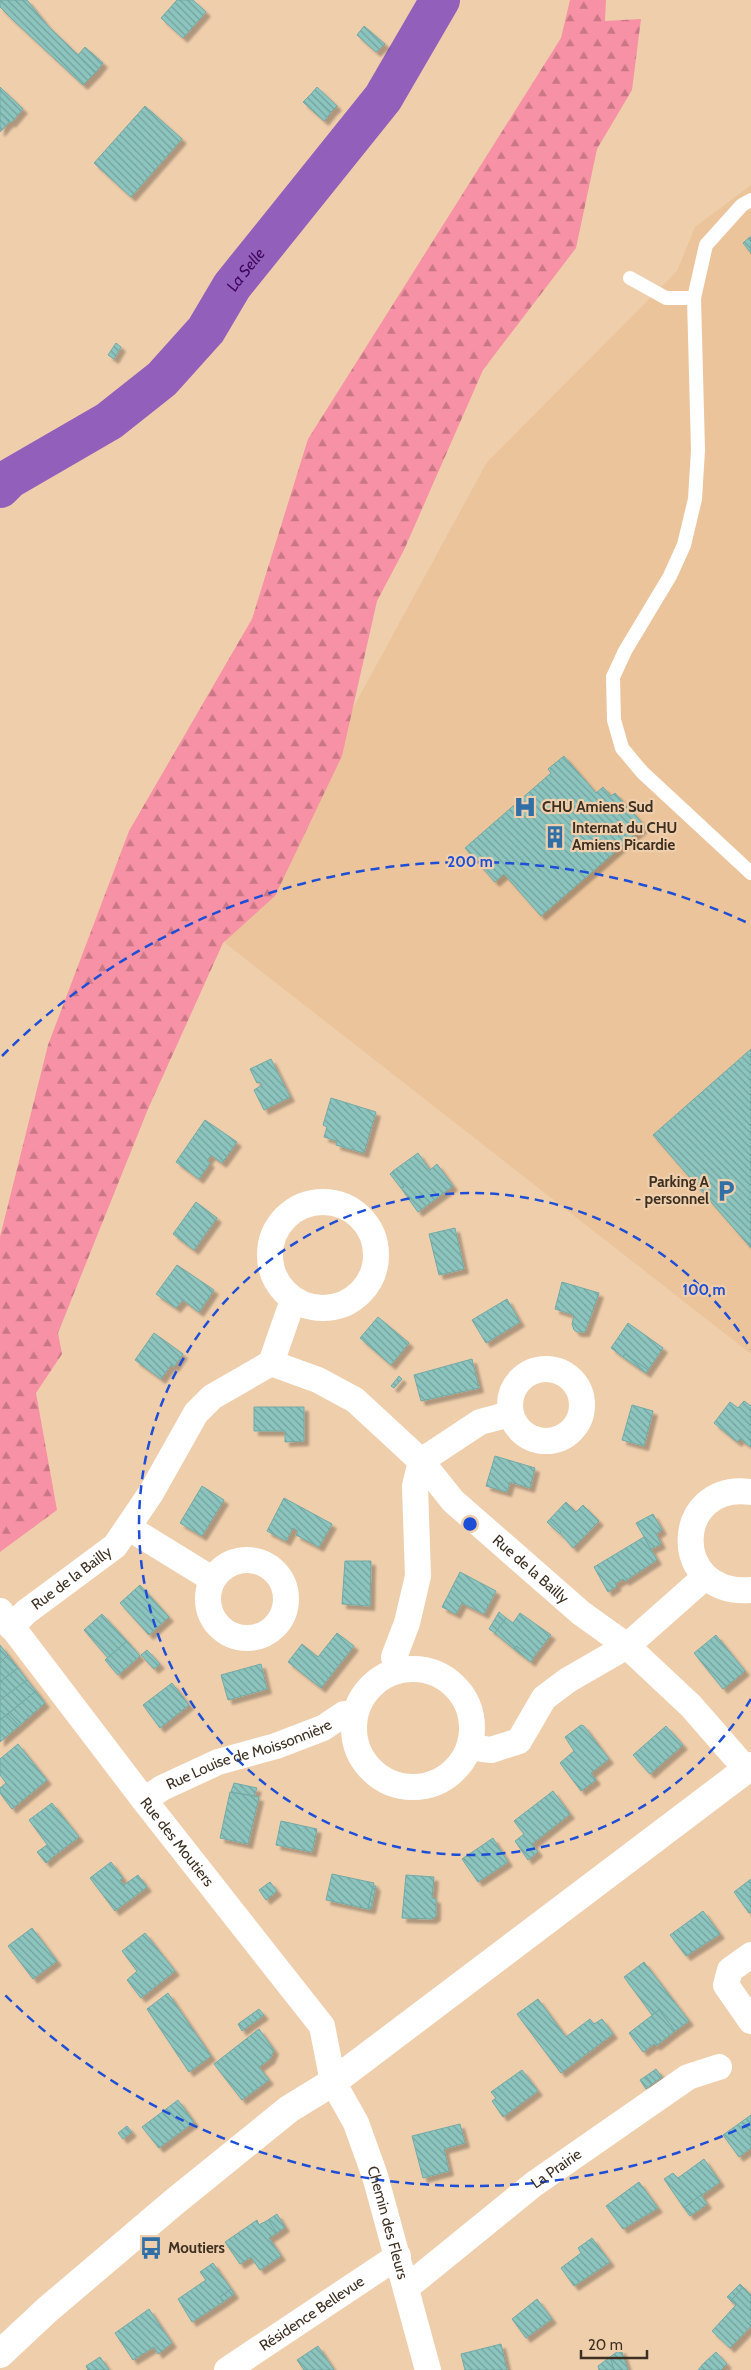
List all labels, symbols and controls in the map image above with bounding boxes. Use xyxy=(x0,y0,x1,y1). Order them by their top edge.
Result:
water label: La Selle xyxy=(222,244,268,294)
hospital icon: CHU Amiens Sud xyxy=(512,794,538,820)
place label: CHU Amiens Sud xyxy=(542,798,653,816)
place label: Internat du CHU Amiens Picardie xyxy=(572,819,677,854)
building icon: Internat du CHU Amiens Picardie xyxy=(542,824,568,850)
text: 200 m xyxy=(447,853,493,871)
place label: Parking A - personnel xyxy=(635,1173,710,1208)
parking icon: Parking A - personnel xyxy=(713,1178,739,1204)
text: 100 m xyxy=(682,1281,726,1299)
centre of rings xyxy=(461,1515,479,1533)
street label: Rue de la Bailly xyxy=(489,1531,573,1607)
street label: Rue de la Bailly xyxy=(28,1542,116,1614)
street label: Rue Louise de Moissonnière xyxy=(163,1715,336,1794)
street label: Rue des Moutiers xyxy=(136,1794,218,1890)
street label: La Prairie xyxy=(528,2145,585,2192)
street label: Chemin des Fleurs xyxy=(363,2164,412,2281)
bus stop icon: Moutiers xyxy=(138,2235,164,2261)
place label: Moutiers xyxy=(168,2239,225,2257)
street label: Résidence Bellevue xyxy=(256,2272,368,2355)
scale bar xyxy=(581,2328,647,2360)
text: 20 m xyxy=(588,2336,623,2354)

